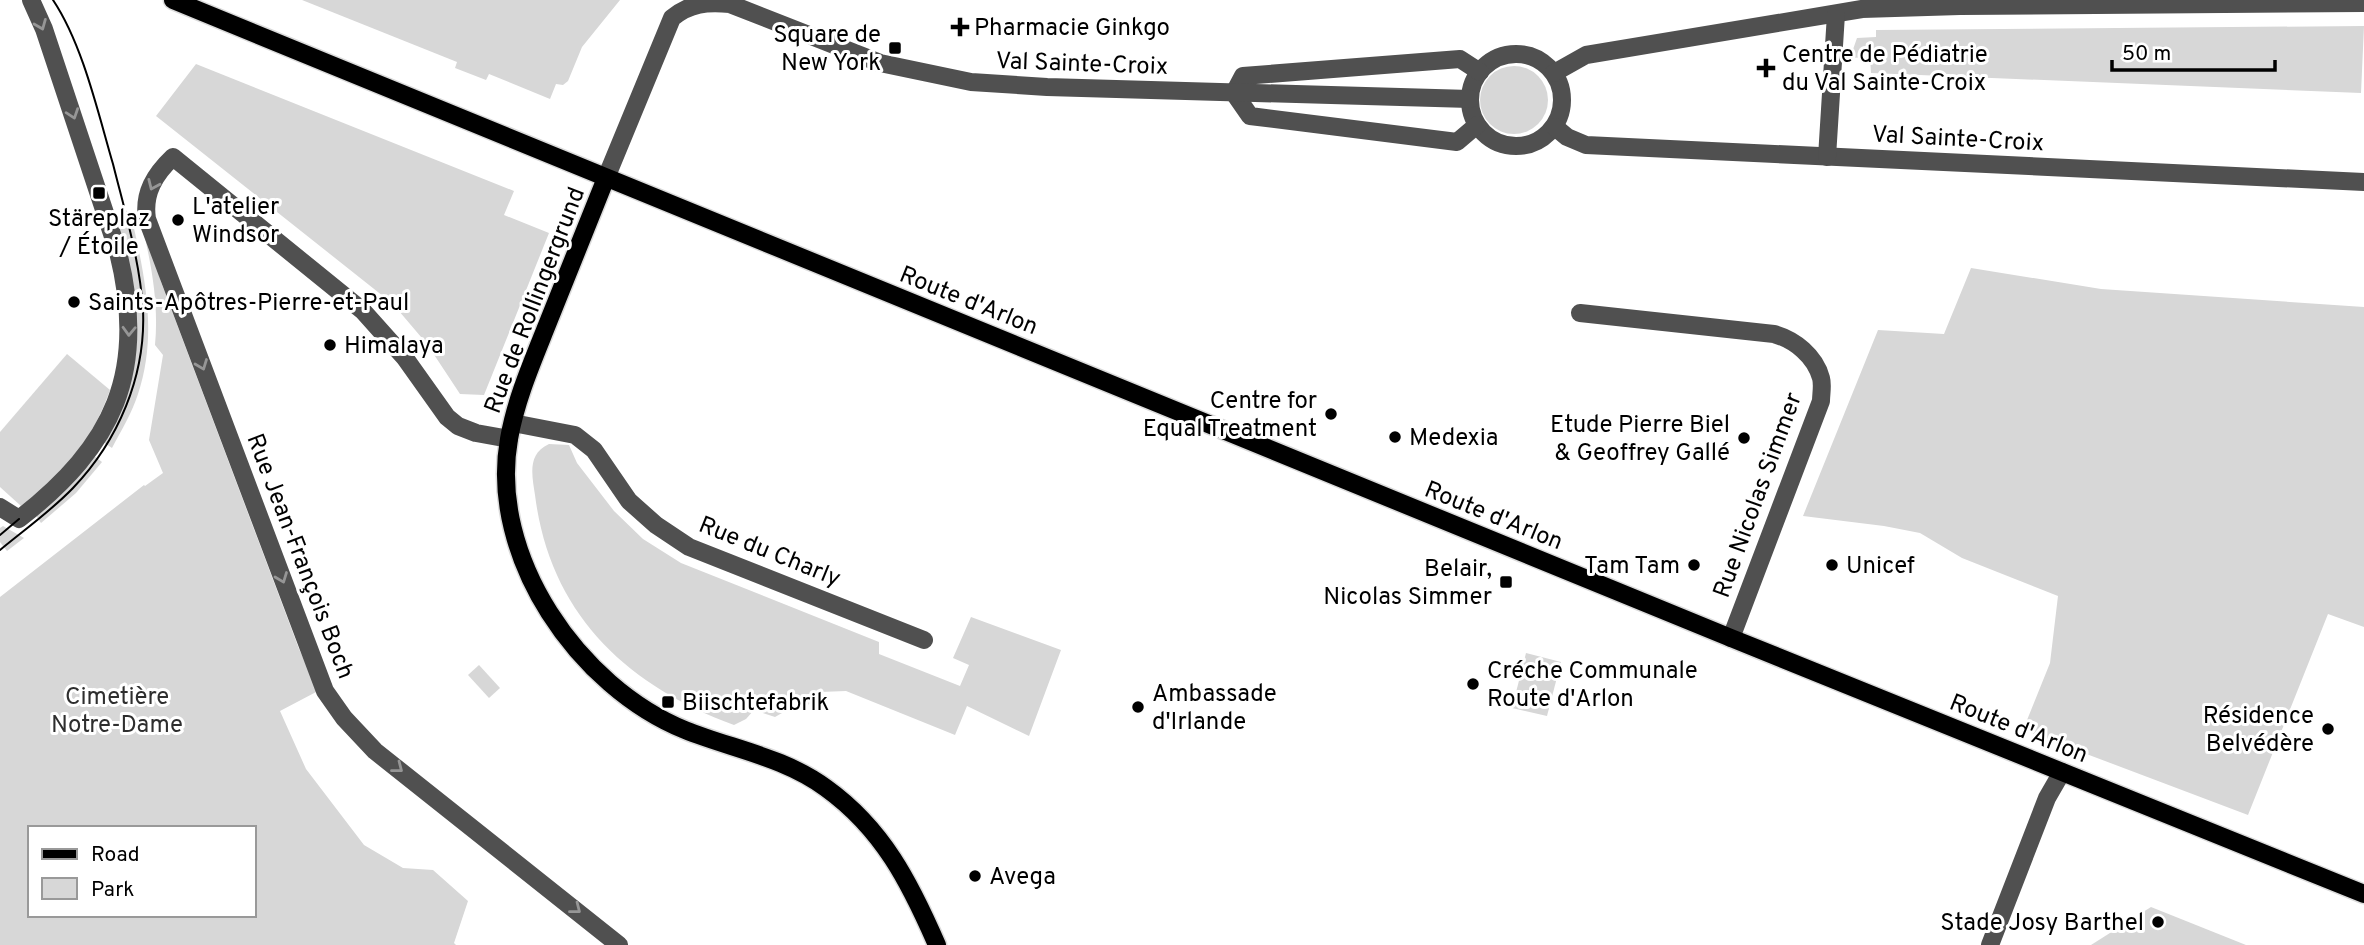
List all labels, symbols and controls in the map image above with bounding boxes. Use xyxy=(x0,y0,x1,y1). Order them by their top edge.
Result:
place label: Pharmacie Ginkgo xyxy=(974,14,1170,44)
one-way arrow xyxy=(33,18,47,30)
marker: Pharmacie Ginkgo xyxy=(952,19,968,35)
place label: Square de New York xyxy=(773,21,881,79)
scale bar xyxy=(2112,28,2275,72)
marker: Square de New York xyxy=(887,40,903,56)
place label: Centre de Pédiatrie du Val Sainte-Croix xyxy=(1782,41,1988,99)
text: 50 m xyxy=(2122,41,2171,68)
street label: Val Sainte-Croix xyxy=(995,47,1169,83)
marker: Centre de Pédiatrie du Val Sainte-Croix xyxy=(1756,58,1776,78)
one-way arrow xyxy=(65,108,79,120)
street label: Val Sainte-Croix xyxy=(1871,121,2045,159)
one-way arrow xyxy=(147,178,161,190)
street label: Rue de Rollingergrund xyxy=(479,183,593,418)
marker: Stäreplaz / Étoile xyxy=(91,185,107,201)
place label: L'atelier Windsor xyxy=(192,193,279,251)
place label: Stäreplaz / Étoile xyxy=(48,205,150,263)
marker: L'atelier Windsor xyxy=(170,212,186,228)
street label: Route d'Arlon xyxy=(895,260,1042,343)
place label: Saints-Apôtres-Pierre-et-Paul xyxy=(88,289,409,319)
marker: Saints-Apôtres-Pierre-et-Paul xyxy=(66,294,82,310)
one-way arrow xyxy=(121,326,137,337)
place label: Himalaya xyxy=(344,332,444,362)
marker: Himalaya xyxy=(322,337,338,353)
one-way arrow xyxy=(194,359,208,371)
place label: Centre for Equal Treatment xyxy=(1143,387,1317,445)
street label: Rue Nicolas Simmer xyxy=(1708,389,1810,602)
marker: Centre for Equal Treatment xyxy=(1323,406,1339,422)
place label: Etude Pierre Biel & Geoffrey Gallé xyxy=(1550,411,1730,469)
place label: Medexia xyxy=(1409,424,1499,454)
marker: Medexia xyxy=(1387,429,1403,445)
street label: Rue Jean-François Boch xyxy=(238,430,360,684)
marker: Etude Pierre Biel & Geoffrey Gallé xyxy=(1736,430,1752,446)
street label: Route d'Arlon xyxy=(1420,475,1567,558)
street label: Rue du Charly xyxy=(694,511,845,595)
place label: Tam Tam xyxy=(1584,552,1680,582)
place label: Unicef xyxy=(1846,552,1915,582)
place label: Belair, Nicolas Simmer xyxy=(1323,555,1492,613)
marker: Tam Tam xyxy=(1686,557,1702,573)
marker: Unicef xyxy=(1824,557,1840,573)
one-way arrow xyxy=(274,571,288,584)
marker: Belair, Nicolas Simmer xyxy=(1498,574,1514,590)
place label: Créche Communale Route d'Arlon xyxy=(1487,657,1698,715)
marker: Créche Communale Route d'Arlon xyxy=(1465,676,1481,692)
place label: Ambassade d'Irlande xyxy=(1152,680,1277,738)
park label: Cimetière Notre-Dame xyxy=(51,683,183,741)
street label: Route d'Arlon xyxy=(1945,688,2092,771)
place label: Biischtefabrik xyxy=(682,689,829,719)
marker: Biischtefabrik xyxy=(660,694,676,710)
marker: Ambassade d'Irlande xyxy=(1130,699,1146,715)
place label: Résidence Belvédère xyxy=(2203,702,2314,760)
marker: Résidence Belvédère xyxy=(2320,721,2336,737)
one-way arrow xyxy=(390,760,402,773)
legend xyxy=(28,826,256,917)
text: Road xyxy=(91,842,140,869)
place label: Avega xyxy=(989,863,1056,893)
marker: Avega xyxy=(967,868,983,884)
text: Park xyxy=(91,877,134,904)
one-way arrow xyxy=(568,901,581,914)
place label: Stade Josy Barthel xyxy=(1940,909,2144,939)
marker: Stade Josy Barthel xyxy=(2150,914,2166,930)

